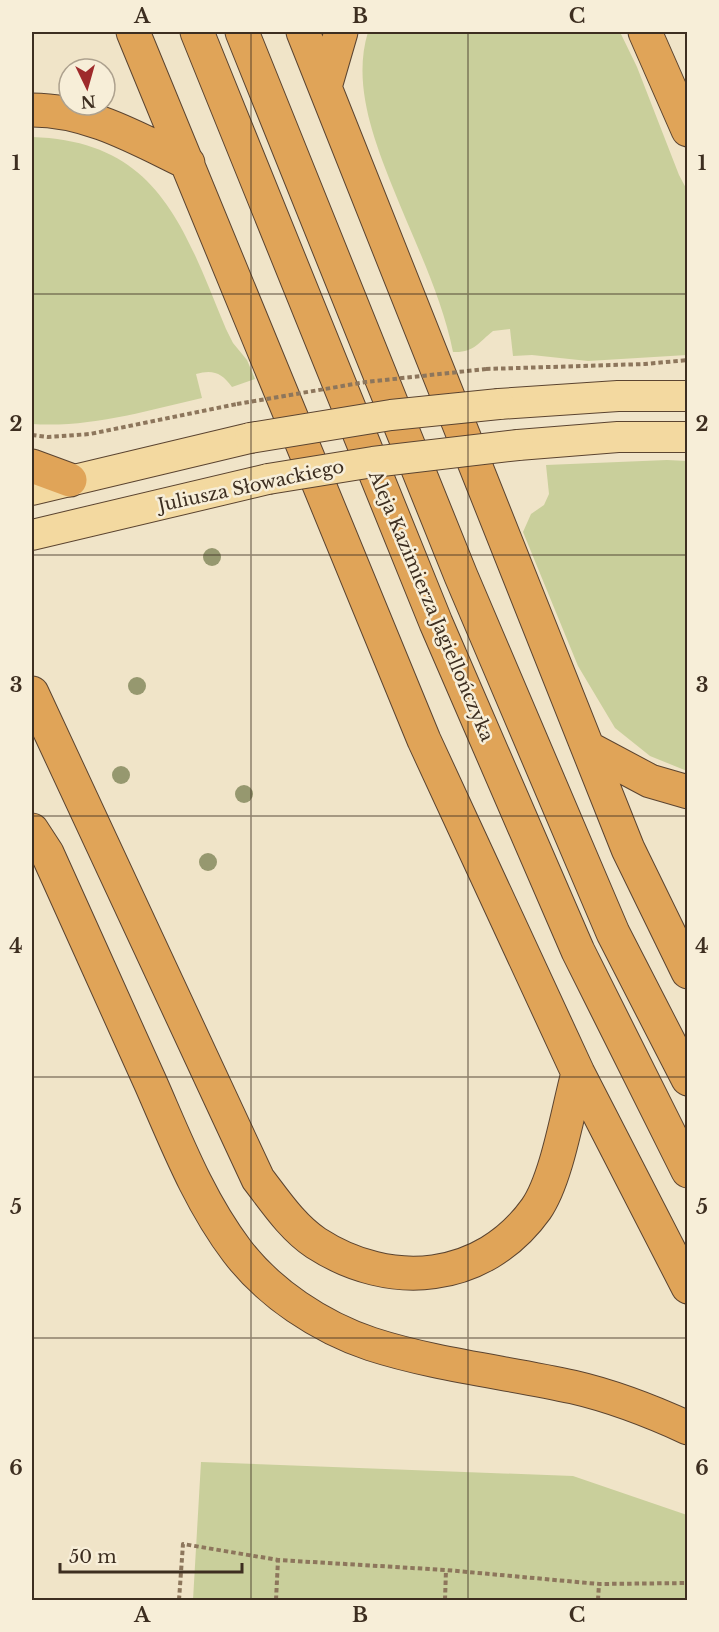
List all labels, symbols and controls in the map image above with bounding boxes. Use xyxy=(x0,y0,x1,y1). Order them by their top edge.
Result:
text: A xyxy=(133,4,151,28)
text: B xyxy=(352,4,368,28)
text: C xyxy=(569,4,585,28)
north arrow xyxy=(57,57,117,117)
text: N xyxy=(80,91,97,113)
text: 1 xyxy=(12,151,21,175)
text: 1 xyxy=(698,151,707,175)
text: 2 xyxy=(9,412,23,436)
text: 2 xyxy=(695,412,709,436)
street label: Juliusza Słowackiego xyxy=(154,456,346,517)
street label: Aleja Kazimierza Jagiellończyka xyxy=(364,467,498,745)
text: 3 xyxy=(10,673,22,697)
text: 3 xyxy=(696,673,708,697)
text: 4 xyxy=(9,934,23,958)
text: 4 xyxy=(695,934,709,958)
text: 5 xyxy=(10,1195,22,1219)
text: 5 xyxy=(696,1195,708,1219)
text: 6 xyxy=(9,1456,23,1480)
text: 6 xyxy=(695,1456,709,1480)
scale bar xyxy=(60,1536,242,1574)
text: 50 m xyxy=(69,1546,117,1568)
text: A xyxy=(133,1603,151,1627)
text: B xyxy=(352,1603,368,1627)
text: C xyxy=(569,1603,585,1627)

